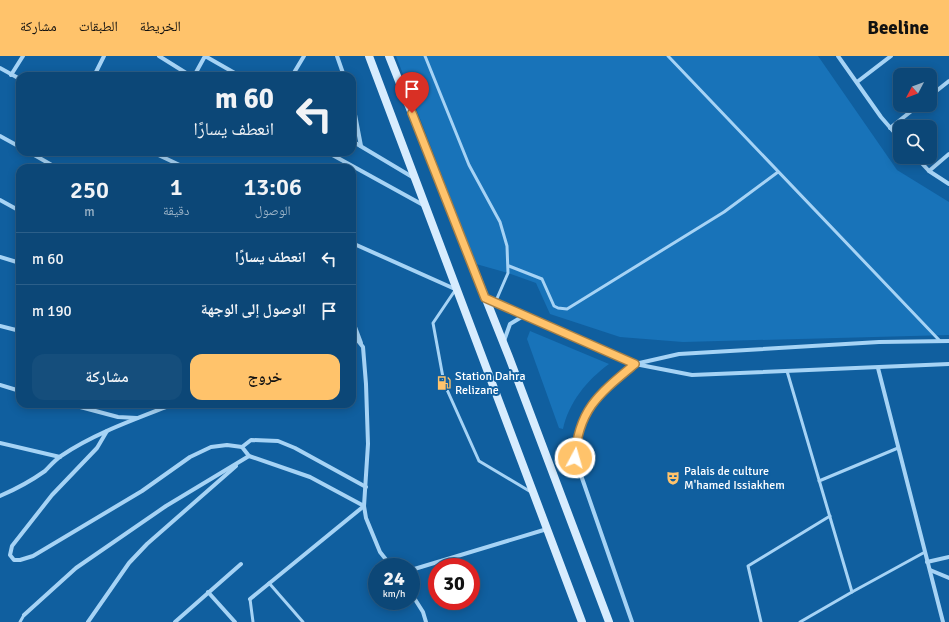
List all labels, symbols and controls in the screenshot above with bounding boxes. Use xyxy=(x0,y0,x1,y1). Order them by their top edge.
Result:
text: Beeline xyxy=(867,16,929,40)
text: مشاركة xyxy=(20,18,57,35)
text: الطبقات xyxy=(79,18,118,35)
text: الخريطة xyxy=(140,18,181,35)
north arrow xyxy=(893,68,937,112)
map controls xyxy=(893,68,937,164)
pin xyxy=(395,72,429,113)
icon: arrive xyxy=(401,78,423,100)
text: 60 m xyxy=(215,82,274,116)
icon: left xyxy=(288,88,340,140)
text: انعطف يسارًا xyxy=(193,118,274,140)
button: search xyxy=(893,120,937,164)
text: 1 xyxy=(170,172,183,202)
text: 13:06 xyxy=(243,172,302,202)
text: 250 xyxy=(70,175,109,205)
text: دقيقة xyxy=(163,203,189,219)
text: الوصول xyxy=(255,203,291,219)
text: m xyxy=(84,204,95,220)
text: انعطف يسارًا xyxy=(235,248,306,266)
icon: left xyxy=(318,248,340,270)
text: 60 m xyxy=(32,250,63,268)
text: الوصول إلى الوجهة xyxy=(201,300,306,318)
icon: arrive xyxy=(318,300,340,322)
text: 190 m xyxy=(32,302,72,320)
button: مشاركة xyxy=(32,354,182,400)
button: خروج xyxy=(190,354,340,400)
place label: Station Dahra Relizane xyxy=(455,369,526,398)
fuel station icon: Station Dahra Relizane xyxy=(436,375,452,391)
position arrow xyxy=(554,437,596,479)
place label: Palais de culture M'hamed Issiakhem xyxy=(684,464,785,493)
theatre icon: Palais de culture M'hamed Issiakhem xyxy=(665,470,681,486)
speed limit sign: 30 xyxy=(428,558,480,610)
text: 24 xyxy=(383,566,405,591)
text: km/h xyxy=(383,588,405,600)

